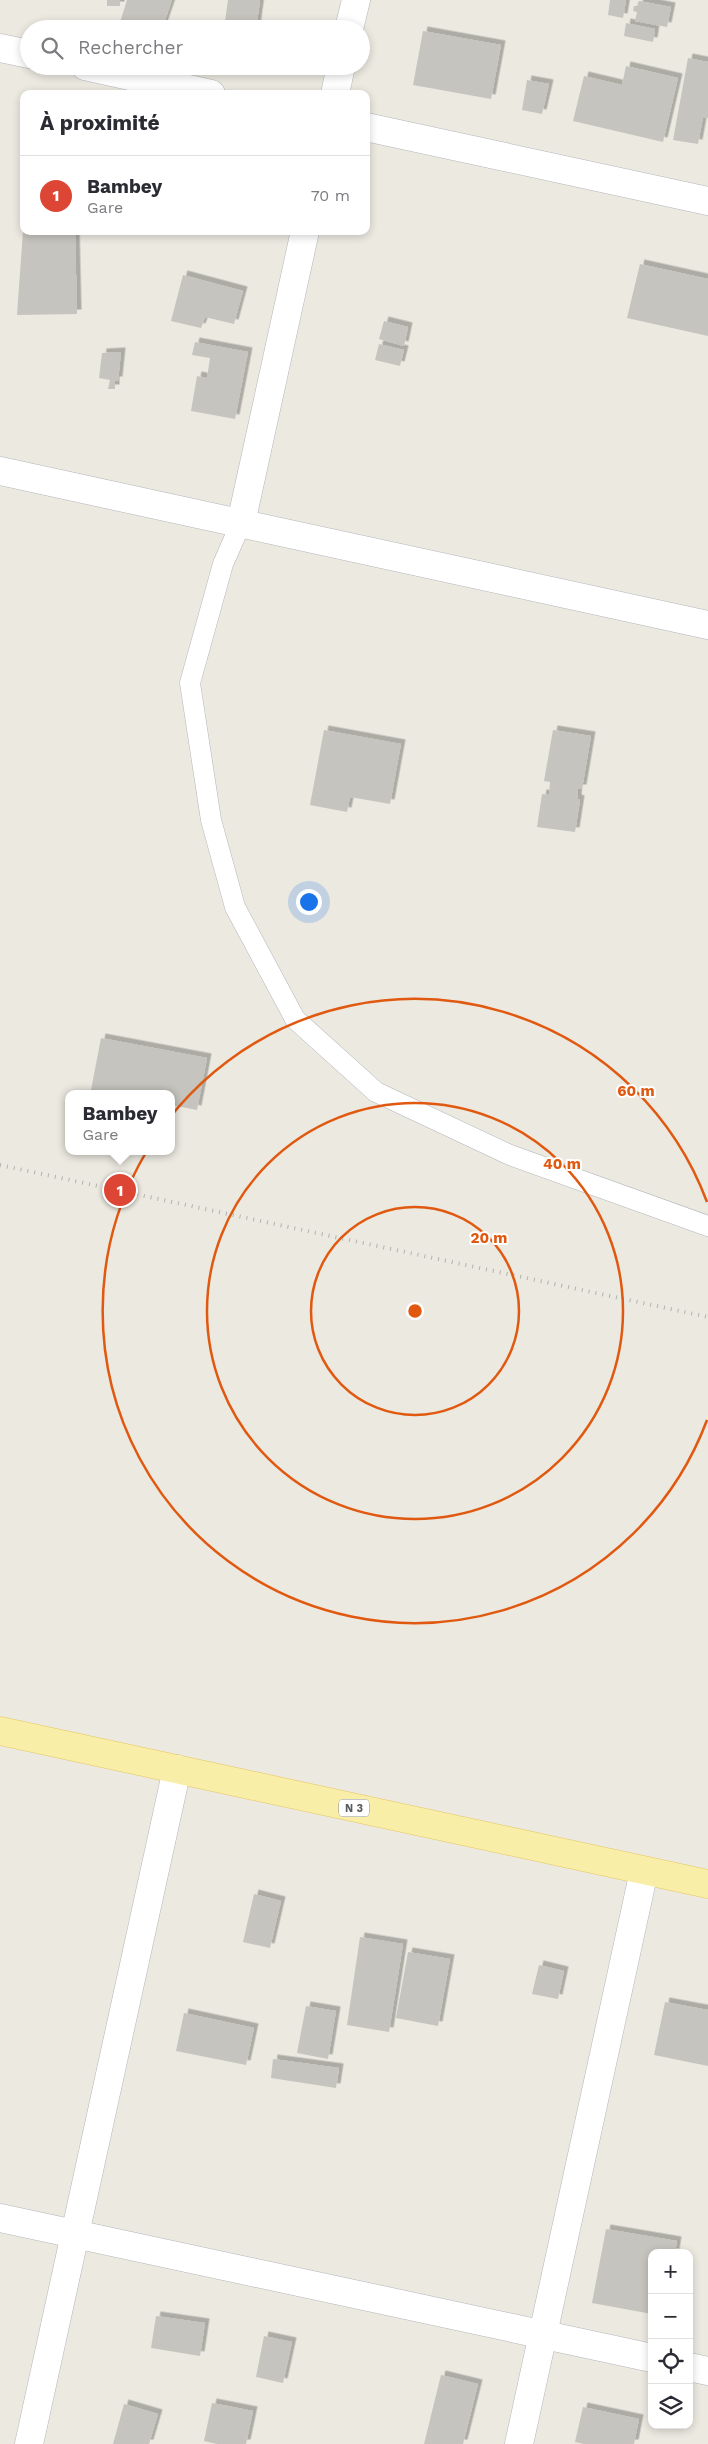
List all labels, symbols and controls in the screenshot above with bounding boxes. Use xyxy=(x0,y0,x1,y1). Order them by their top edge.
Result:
search box xyxy=(20,20,370,75)
icon: search xyxy=(38,34,66,62)
text: Rechercher xyxy=(78,36,183,59)
text: À proximité xyxy=(40,110,160,135)
text: Bambey xyxy=(87,175,162,198)
text: 1 xyxy=(53,186,59,205)
text: 70 m xyxy=(311,186,350,205)
text: Gare xyxy=(87,198,123,217)
your location xyxy=(296,889,322,915)
text: 60 m xyxy=(617,1082,655,1100)
popup xyxy=(65,1090,175,1155)
text: Bambey xyxy=(82,1102,158,1125)
text: Gare xyxy=(82,1125,119,1144)
text: 40 m xyxy=(543,1155,581,1173)
pin: 1 xyxy=(104,1171,136,1209)
text: 20 m xyxy=(470,1229,508,1247)
centre of rings xyxy=(406,1302,424,1320)
road number: N 3 xyxy=(339,1800,369,1816)
map controls xyxy=(648,2249,693,2429)
button: + xyxy=(648,2249,693,2294)
button: − xyxy=(648,2294,693,2339)
button: locate xyxy=(648,2339,693,2384)
button: layers xyxy=(648,2384,693,2429)

